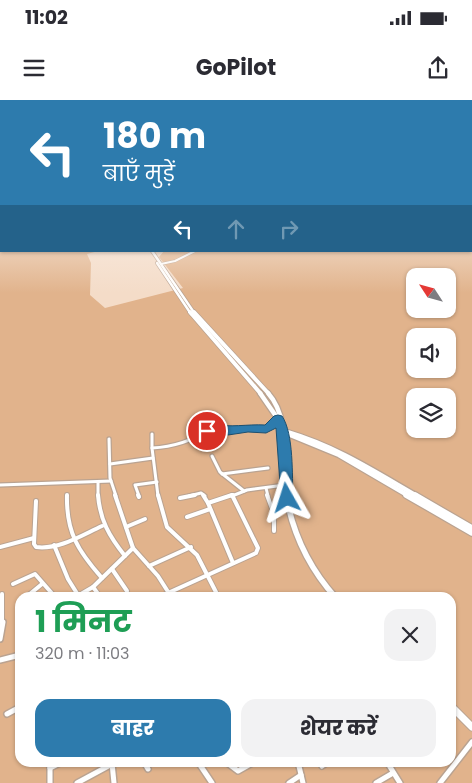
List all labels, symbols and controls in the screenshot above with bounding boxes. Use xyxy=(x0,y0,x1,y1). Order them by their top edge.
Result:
text: 11:02 xyxy=(25,4,68,31)
text: GoPilot xyxy=(196,52,276,83)
icon: menu xyxy=(20,54,48,82)
icon: share xyxy=(424,54,452,82)
text: 180 m xyxy=(103,111,206,160)
icon: left xyxy=(20,120,85,185)
text: बाएँ मुड़ें xyxy=(103,158,175,189)
icon: left xyxy=(169,215,197,243)
icon: ahead xyxy=(222,215,250,243)
icon: right xyxy=(275,215,303,243)
north arrow xyxy=(406,268,456,318)
map controls xyxy=(406,268,456,438)
button: sound xyxy=(406,328,456,378)
button: layers xyxy=(406,388,456,438)
pin xyxy=(186,410,228,452)
icon: arrive xyxy=(193,417,221,445)
position arrow xyxy=(260,471,312,523)
text: 1 मिनट xyxy=(35,600,132,643)
button: close xyxy=(384,609,436,661)
text: 320 m · 11:03 xyxy=(35,642,129,665)
button: बाहर xyxy=(35,699,231,757)
button: शेयर करें xyxy=(241,699,436,757)

